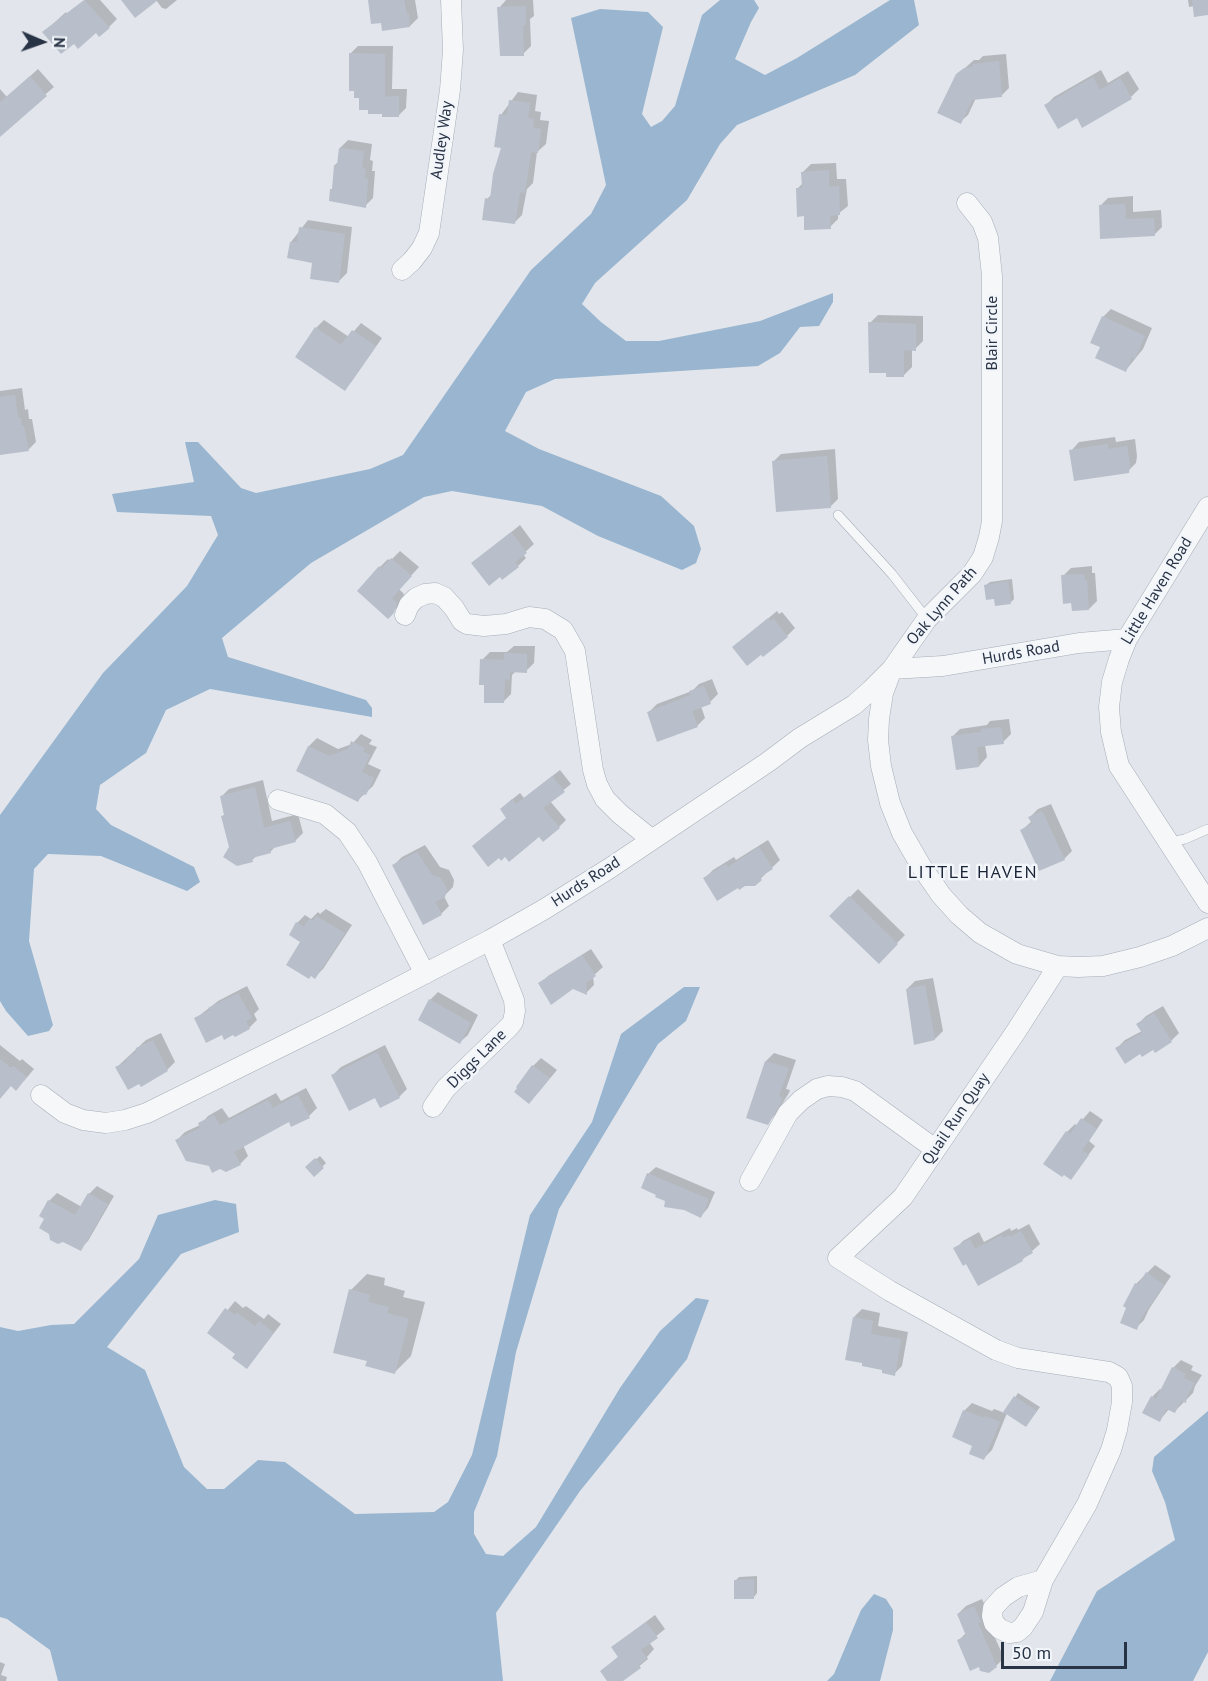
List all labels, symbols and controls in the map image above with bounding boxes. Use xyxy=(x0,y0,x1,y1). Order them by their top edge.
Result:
north arrow xyxy=(12,12,72,72)
text: N xyxy=(50,37,70,48)
street label: Audley Way xyxy=(427,100,457,180)
street label: Blair Circle xyxy=(982,296,1002,370)
street label: Little Haven Road xyxy=(1117,534,1197,648)
street label: Oak Lynn Path xyxy=(903,563,981,649)
street label: Hurds Road xyxy=(981,637,1061,669)
street label: Hurds Road xyxy=(548,853,624,911)
district label: LITTLE HAVEN xyxy=(908,862,1038,884)
street label: Diggs Lane xyxy=(443,1025,511,1093)
street label: Quail Run Quay xyxy=(918,1069,994,1169)
scale bar xyxy=(1004,1630,1130,1668)
text: 50 m xyxy=(1012,1641,1051,1664)

